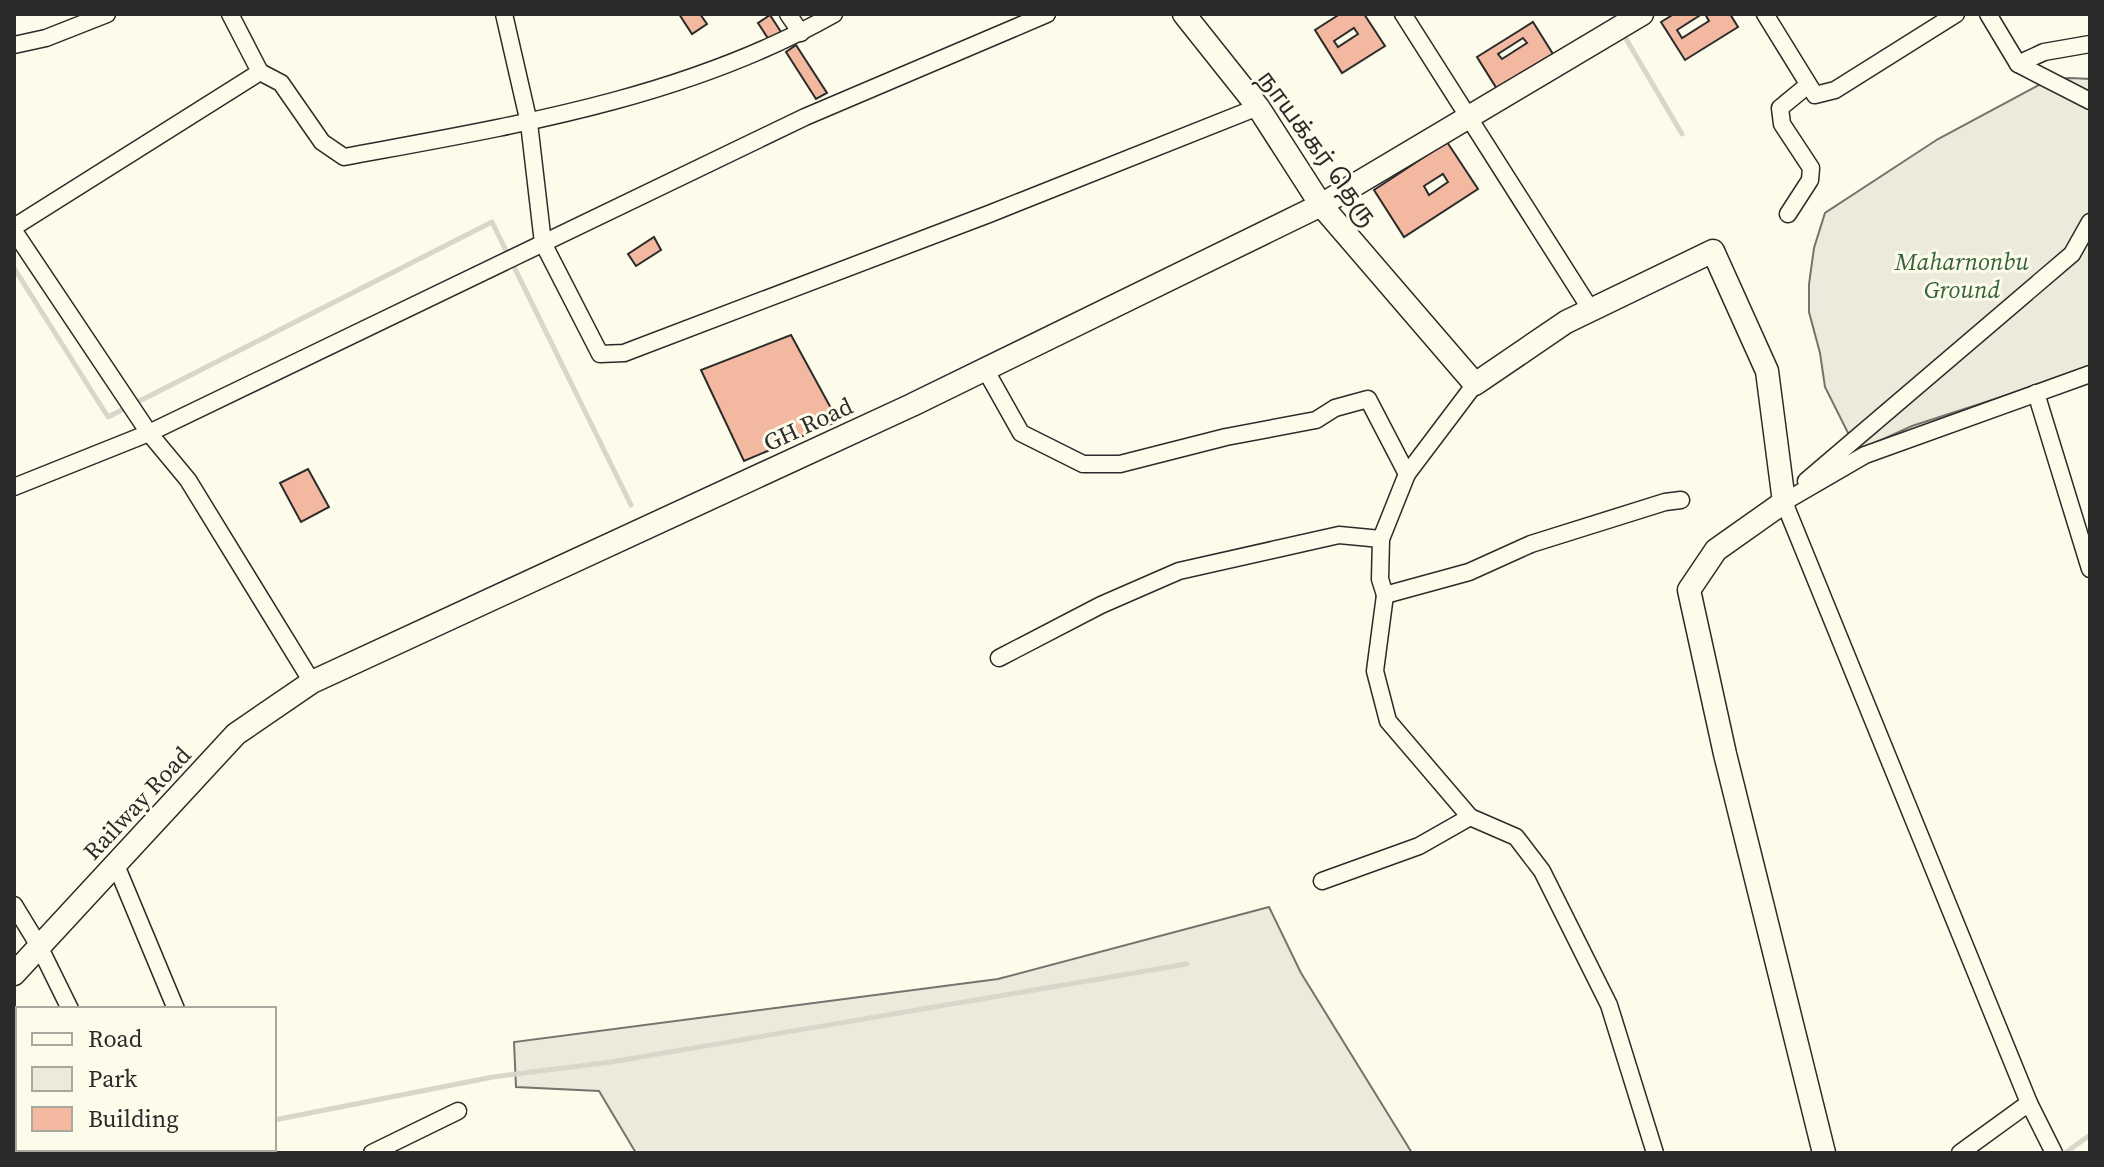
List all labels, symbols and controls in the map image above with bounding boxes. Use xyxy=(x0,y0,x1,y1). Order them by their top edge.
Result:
street label: நாயக்கர் தெரு xyxy=(1250,64,1386,232)
park label: Maharnonbu Ground xyxy=(1894,245,2029,306)
street label: GH Road xyxy=(758,389,858,459)
street label: Railway Road xyxy=(76,739,198,867)
legend xyxy=(16,1007,276,1151)
text: Road xyxy=(88,1022,143,1055)
text: Park xyxy=(88,1062,138,1095)
text: Building xyxy=(88,1102,179,1135)

